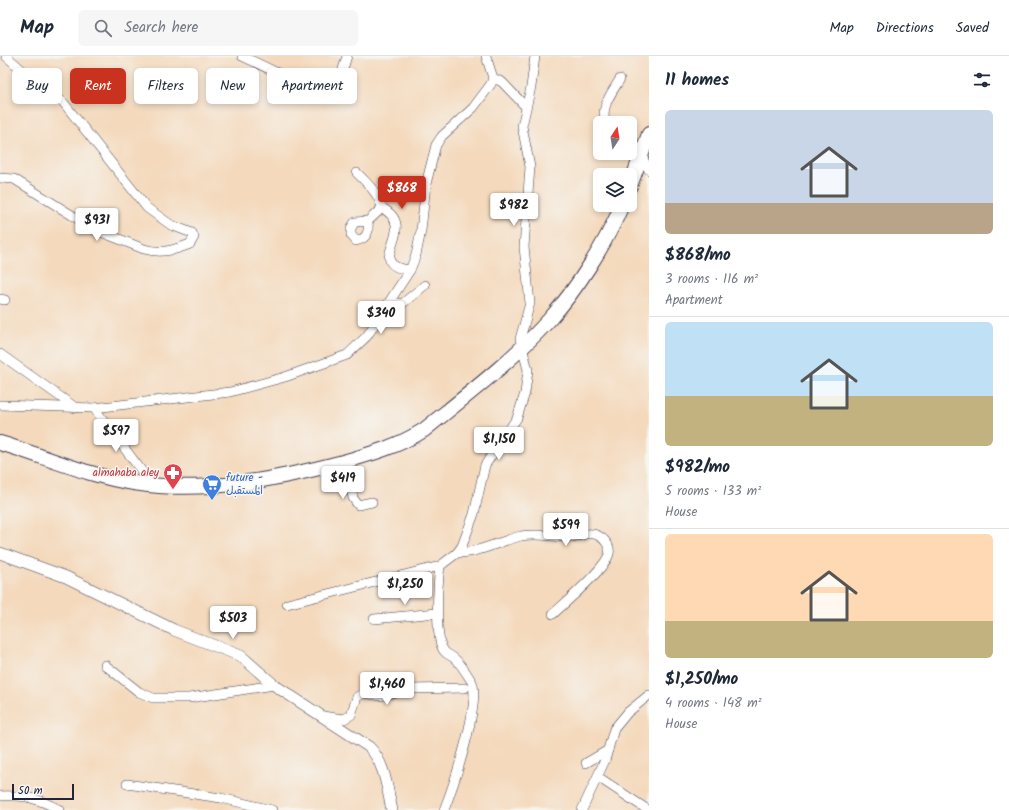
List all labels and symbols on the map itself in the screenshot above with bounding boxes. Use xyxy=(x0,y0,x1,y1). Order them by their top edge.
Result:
north arrow xyxy=(593,116,637,160)
pin: $868 xyxy=(378,176,426,210)
pin: $982 xyxy=(490,193,538,227)
pin: $931 xyxy=(73,208,121,242)
pin: $340 xyxy=(357,301,405,335)
pin: $597 xyxy=(92,419,140,453)
pin: $1,150 xyxy=(466,427,532,461)
pharmacy icon: almahaba aley xyxy=(162,462,184,490)
place label: almahaba aley xyxy=(93,464,160,482)
pin: $419 xyxy=(319,466,367,500)
place label: future - المستقبل xyxy=(226,469,263,500)
supermarket icon: future - المستقبل xyxy=(201,473,223,501)
pin: $599 xyxy=(542,513,590,547)
pin: $1,250 xyxy=(372,572,438,606)
pin: $503 xyxy=(209,606,257,640)
pin: $1,460 xyxy=(354,672,420,706)
scale bar xyxy=(12,782,74,801)

